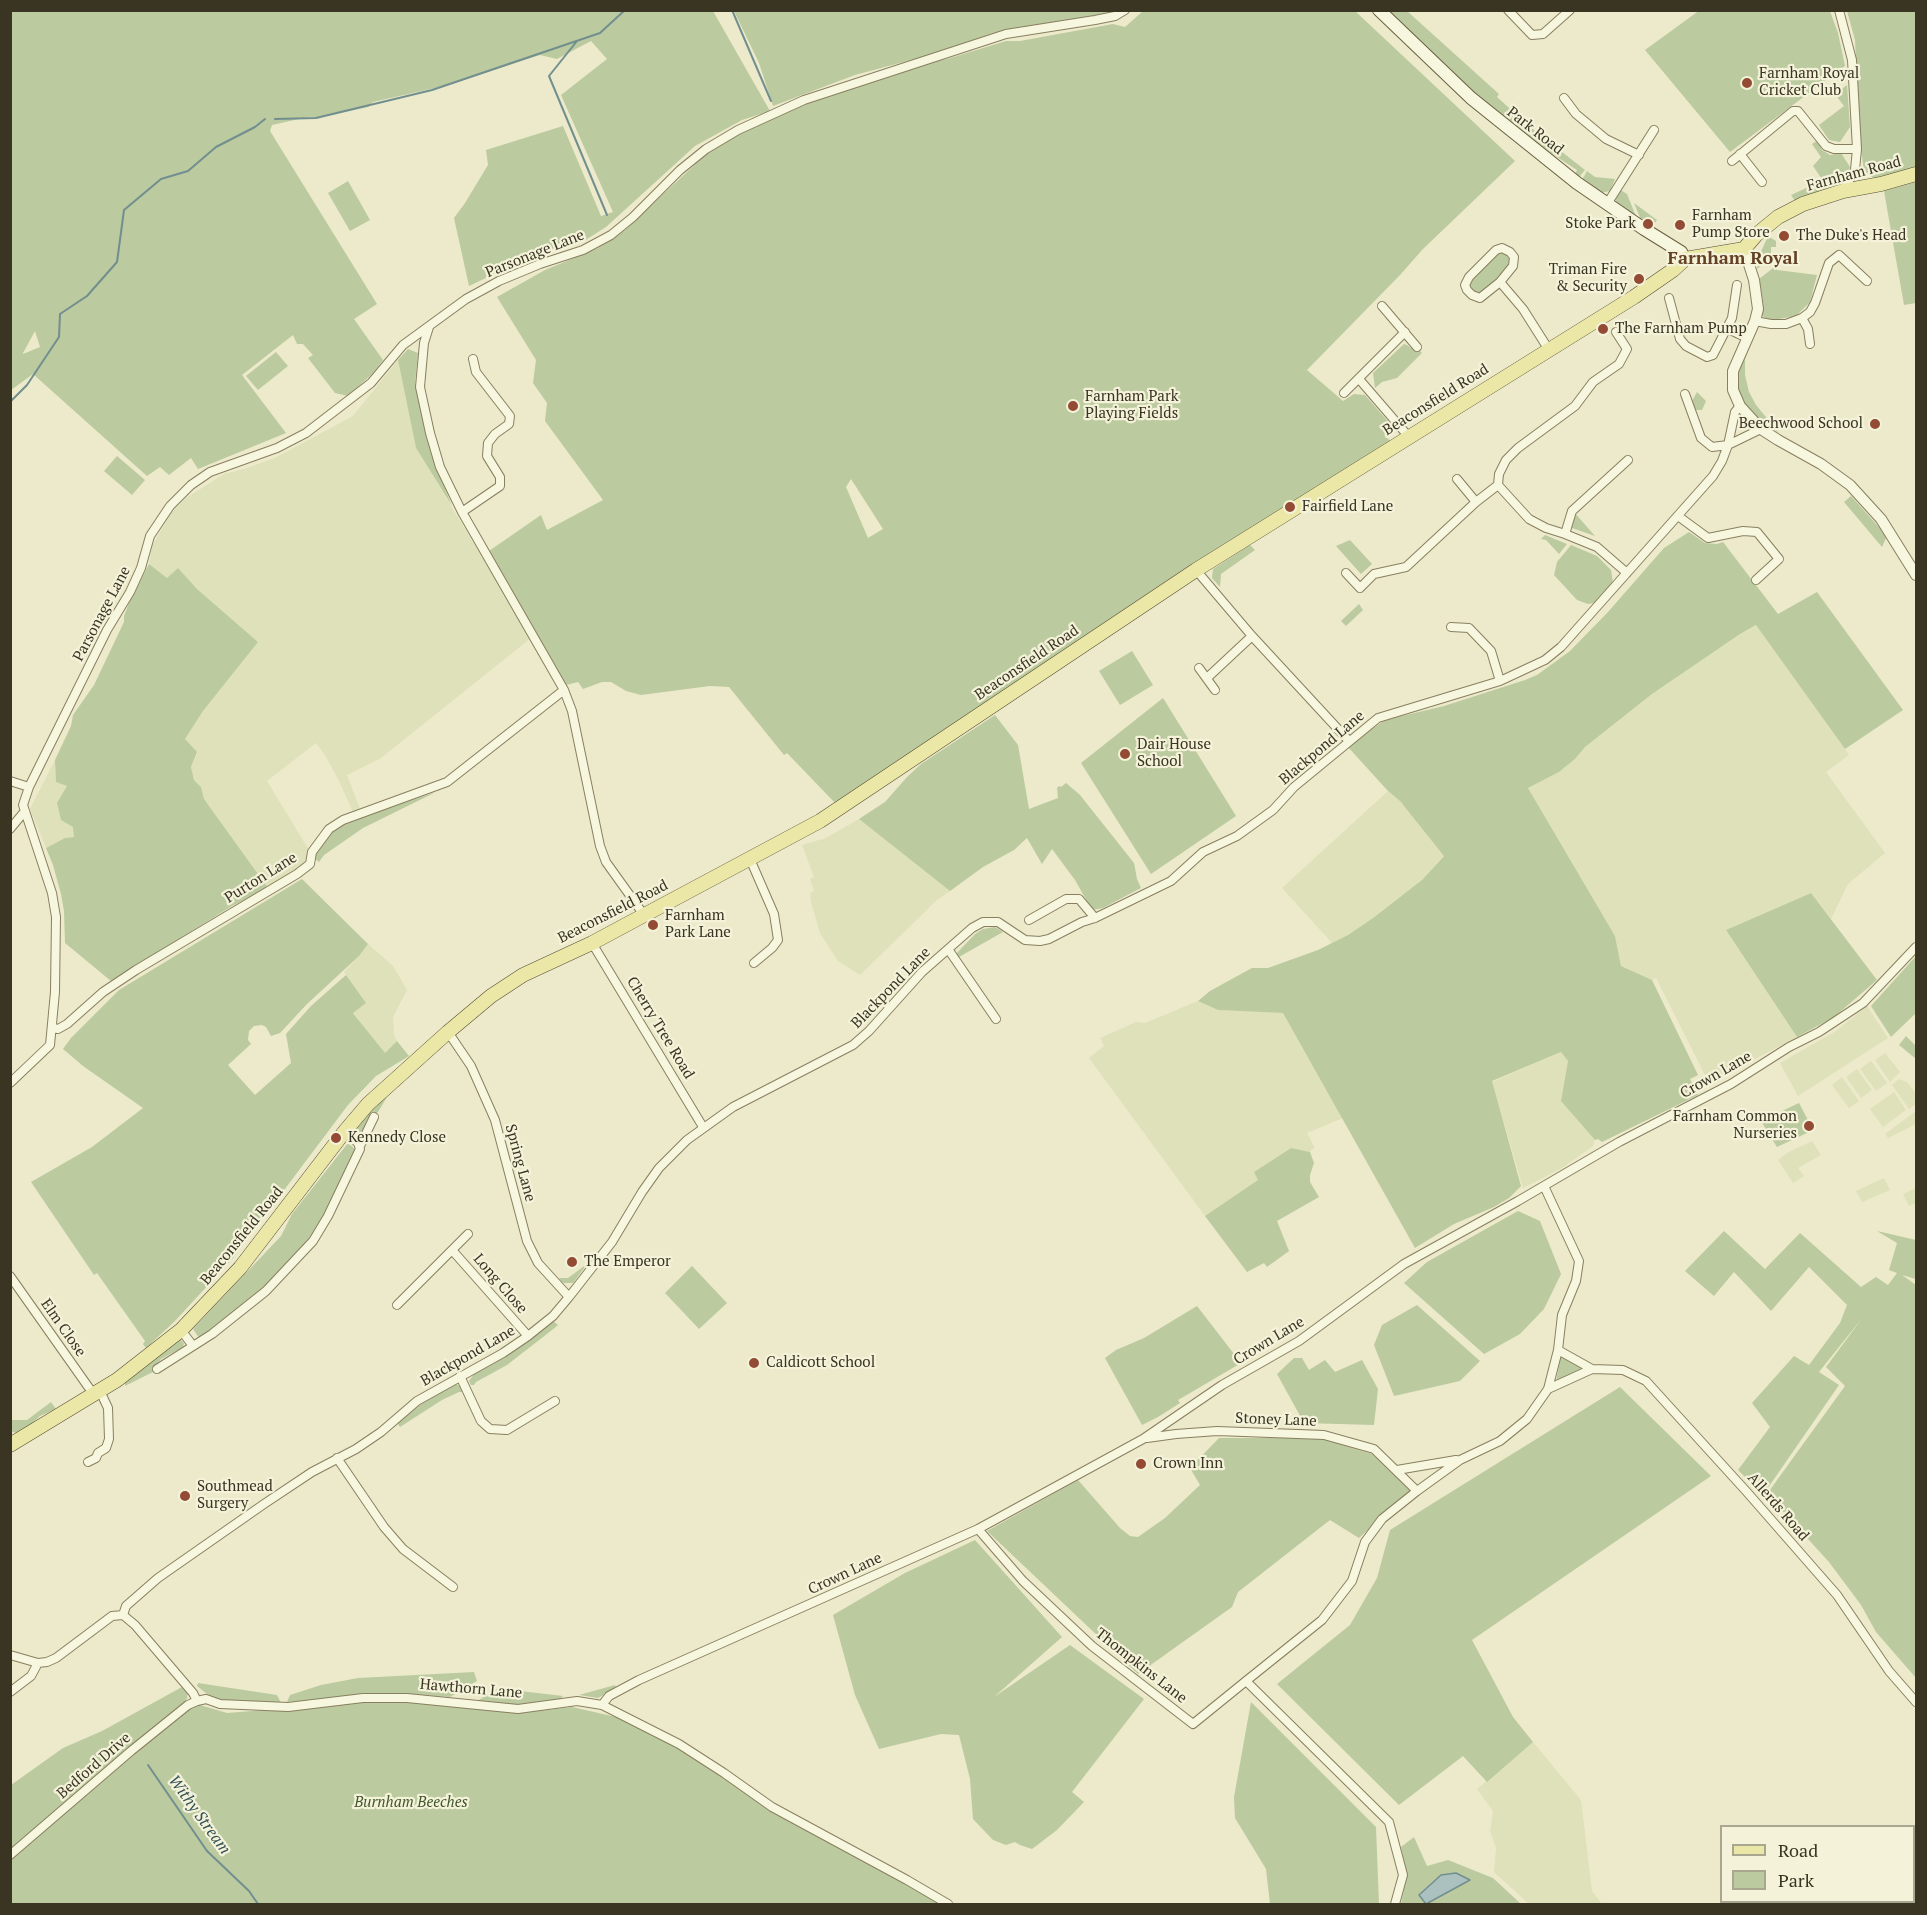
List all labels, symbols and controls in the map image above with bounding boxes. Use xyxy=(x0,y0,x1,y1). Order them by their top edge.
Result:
place label: Farnham Royal Cricket Club xyxy=(1759,65,1859,100)
marker: Farnham Royal Cricket Club xyxy=(1740,76,1754,90)
street label: Park Road xyxy=(1503,103,1567,159)
street label: Farnham Road xyxy=(1805,153,1903,195)
place label: Farnham Pump Store xyxy=(1692,207,1770,242)
place label: Stoke Park xyxy=(1565,215,1636,233)
marker: Stoke Park xyxy=(1641,217,1655,231)
marker: Farnham Pump Store xyxy=(1673,218,1687,232)
street label: Parsonage Lane xyxy=(483,226,587,282)
place label: The Duke's Head xyxy=(1796,227,1906,245)
marker: The Duke's Head xyxy=(1777,229,1791,243)
district label: Farnham Royal xyxy=(1668,248,1798,270)
place label: Triman Fire & Security xyxy=(1549,261,1627,296)
marker: Triman Fire & Security xyxy=(1632,272,1646,286)
place label: The Farnham Pump xyxy=(1615,320,1747,338)
marker: The Farnham Pump xyxy=(1596,322,1610,336)
street label: Beaconsfield Road xyxy=(1380,360,1492,440)
place label: Farnham Park Playing Fields xyxy=(1085,388,1178,423)
marker: Farnham Park Playing Fields xyxy=(1066,399,1080,413)
place label: Beechwood School xyxy=(1739,415,1863,433)
marker: Beechwood School xyxy=(1868,417,1882,431)
place label: Fairfield Lane xyxy=(1302,498,1393,516)
marker: Fairfield Lane xyxy=(1283,500,1297,514)
street label: Parsonage Lane xyxy=(69,563,135,665)
street label: Beaconsfield Road xyxy=(972,622,1082,704)
street label: Blackpond Lane xyxy=(1276,707,1368,789)
place label: Dair House School xyxy=(1137,736,1211,771)
marker: Dair House School xyxy=(1118,747,1132,761)
street label: Purton Lane xyxy=(221,849,301,907)
street label: Beaconsfield Road xyxy=(555,876,671,948)
place label: Farnham Park Lane xyxy=(665,907,731,942)
marker: Farnham Park Lane xyxy=(646,918,660,932)
street label: Blackpond Lane xyxy=(848,944,934,1032)
street label: Cherry Tree Road xyxy=(622,974,698,1082)
street label: Crown Lane xyxy=(1677,1047,1755,1103)
place label: Farnham Common Nurseries xyxy=(1673,1108,1797,1143)
marker: Farnham Common Nurseries xyxy=(1802,1119,1816,1133)
street label: Spring Lane xyxy=(501,1122,539,1204)
place label: Kennedy Close xyxy=(348,1129,446,1147)
marker: Kennedy Close xyxy=(329,1131,343,1145)
street label: Beaconsfield Road xyxy=(197,1183,287,1289)
street label: Long Close xyxy=(469,1250,531,1318)
place label: The Emperor xyxy=(584,1253,671,1271)
marker: The Emperor xyxy=(565,1255,579,1269)
street label: Elm Close xyxy=(37,1296,89,1360)
street label: Crown Lane xyxy=(1230,1313,1308,1369)
street label: Blackpond Lane xyxy=(418,1322,518,1390)
place label: Caldicott School xyxy=(766,1354,875,1372)
marker: Caldicott School xyxy=(747,1356,761,1370)
street label: Stoney Lane xyxy=(1235,1410,1317,1430)
place label: Crown Inn xyxy=(1153,1455,1223,1473)
marker: Crown Inn xyxy=(1134,1457,1148,1471)
street label: Allerds Road xyxy=(1743,1469,1813,1545)
place label: Southmead Surgery xyxy=(197,1478,273,1513)
marker: Southmead Surgery xyxy=(178,1489,192,1503)
street label: Crown Lane xyxy=(805,1549,885,1599)
street label: Thompkins Lane xyxy=(1092,1625,1190,1707)
street label: Hawthorn Lane xyxy=(419,1676,523,1702)
street label: Bedford Drive xyxy=(53,1729,135,1803)
water label: Withy Stream xyxy=(164,1772,234,1858)
park label: Burnham Beeches xyxy=(354,1794,468,1812)
legend xyxy=(1720,1825,1915,1903)
text: Road xyxy=(1778,1838,1818,1862)
text: Park xyxy=(1778,1868,1814,1892)

